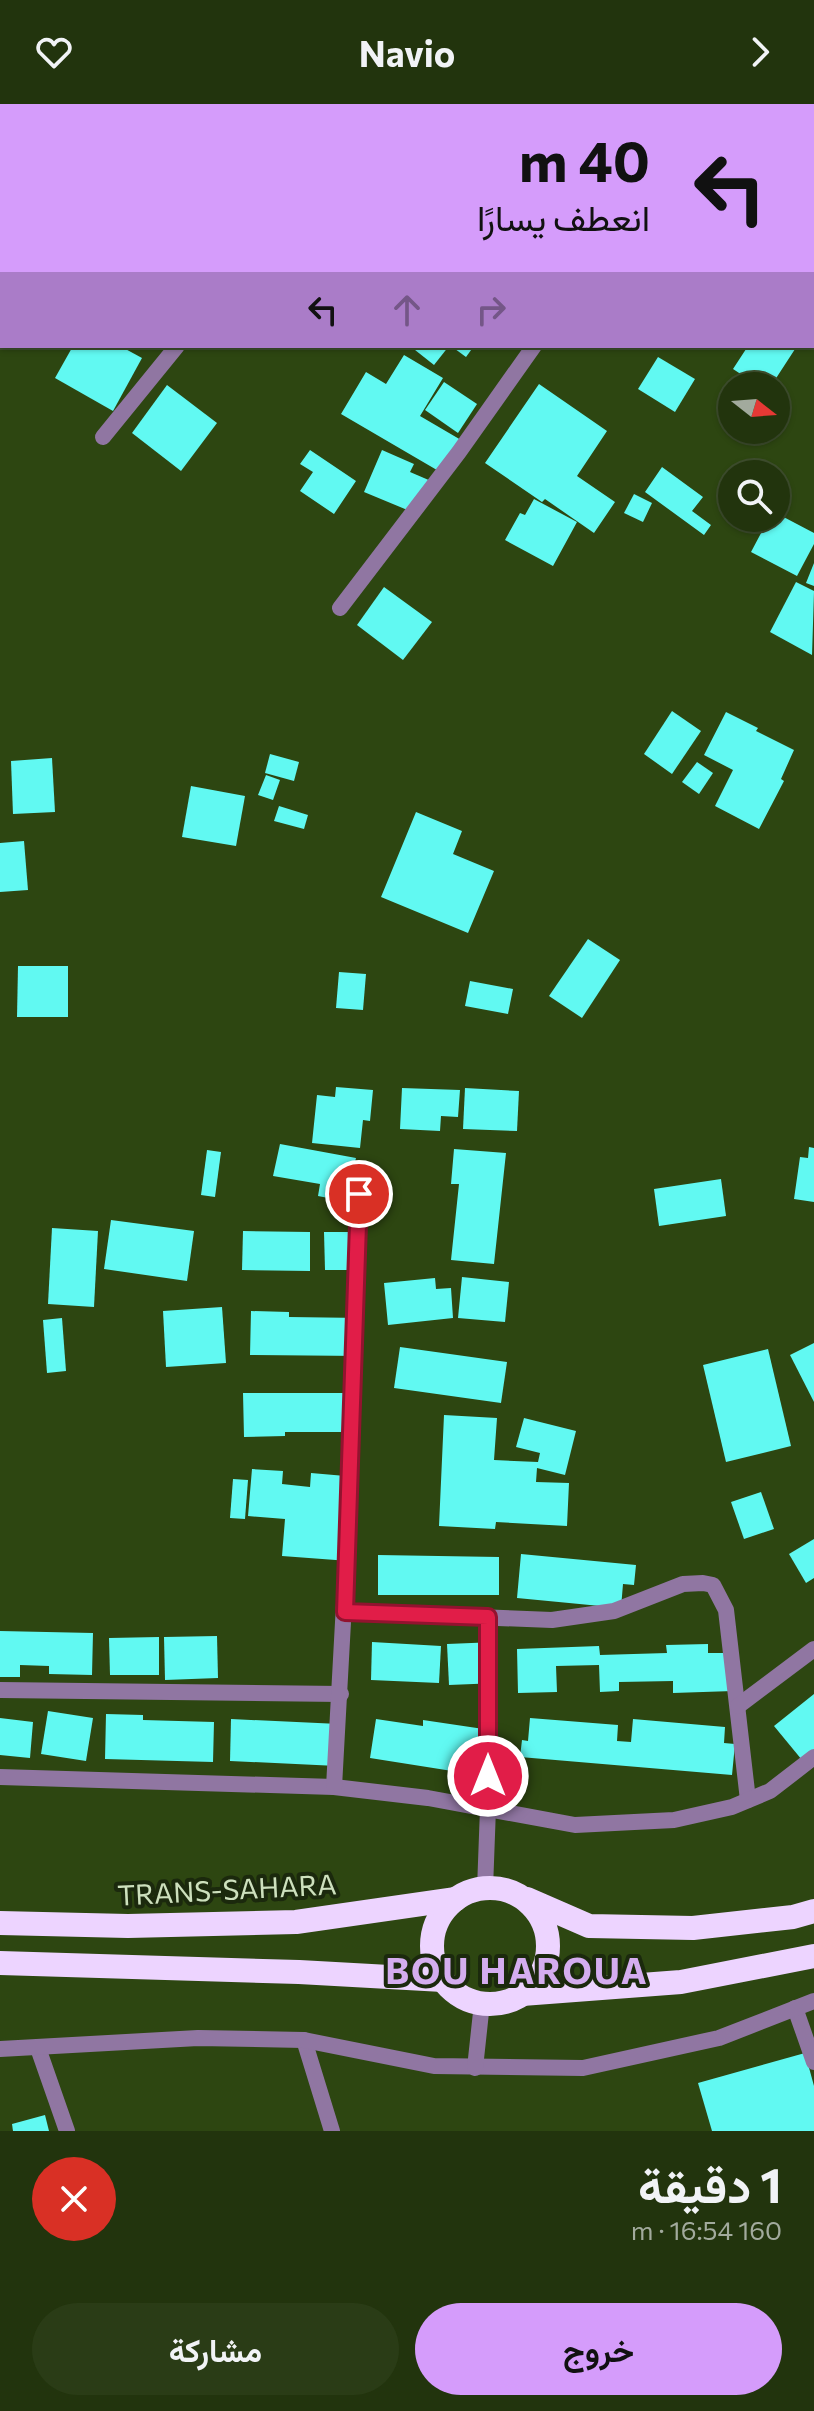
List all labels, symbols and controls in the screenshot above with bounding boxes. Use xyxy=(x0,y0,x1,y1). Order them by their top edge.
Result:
icon: heart xyxy=(32,30,76,74)
text: Navio xyxy=(359,30,455,74)
icon: forward xyxy=(738,30,782,74)
text: 40 m xyxy=(519,125,650,194)
icon: left xyxy=(678,136,782,240)
text: انعطف يسارًا xyxy=(477,194,650,238)
icon: left xyxy=(301,288,345,332)
icon: ahead xyxy=(385,288,429,332)
icon: right xyxy=(469,288,513,332)
north arrow xyxy=(718,372,790,444)
map controls xyxy=(718,372,790,532)
button: search xyxy=(718,460,790,532)
pin xyxy=(325,1160,393,1228)
icon: arrive xyxy=(337,1172,381,1216)
position arrow xyxy=(446,1734,530,1818)
street label: TRANS-SAHARA xyxy=(116,1866,337,1912)
district label: BOU HAROUA xyxy=(385,1947,649,1991)
text: 1 دقيقة xyxy=(638,2154,782,2213)
button: close xyxy=(32,2157,116,2241)
text: 160 m · 16:54 xyxy=(631,2214,782,2245)
button: مشاركة xyxy=(32,2303,399,2395)
button: خروج xyxy=(415,2303,782,2395)

